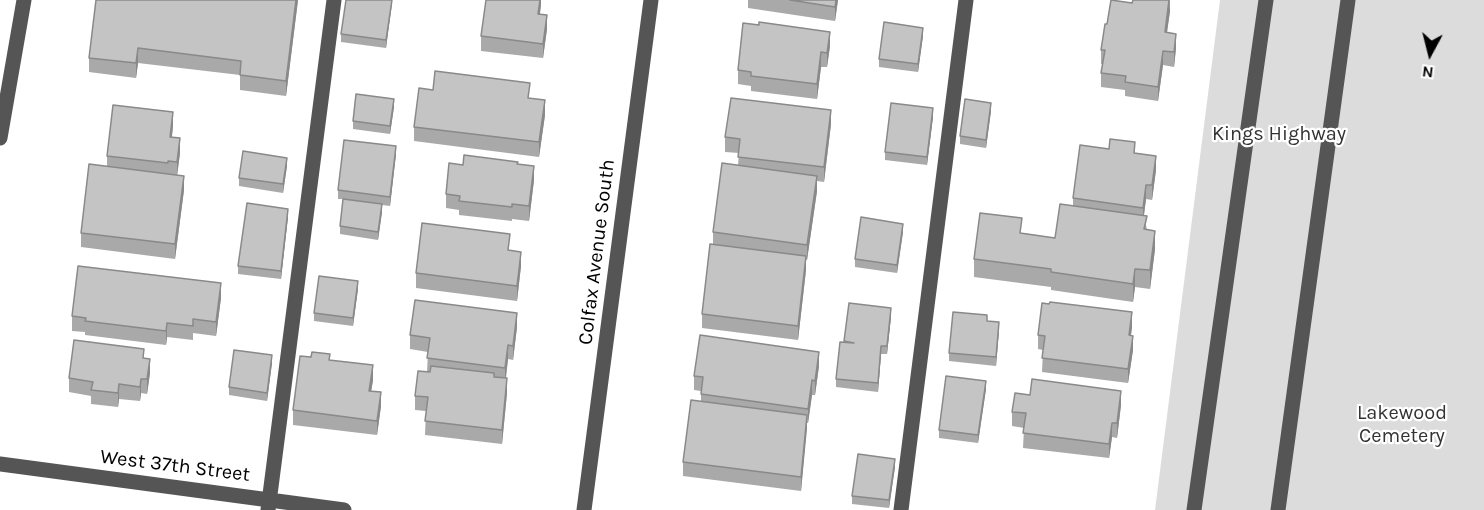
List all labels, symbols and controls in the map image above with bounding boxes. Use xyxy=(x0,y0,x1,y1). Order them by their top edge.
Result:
north arrow xyxy=(1400,24,1460,84)
text: N xyxy=(1421,62,1435,82)
park label: Kings Highway xyxy=(1212,122,1346,146)
street label: Colfax Avenue South xyxy=(574,158,620,346)
park label: Lakewood Cemetery xyxy=(1357,401,1447,448)
street label: West 37th Street xyxy=(99,445,251,487)

